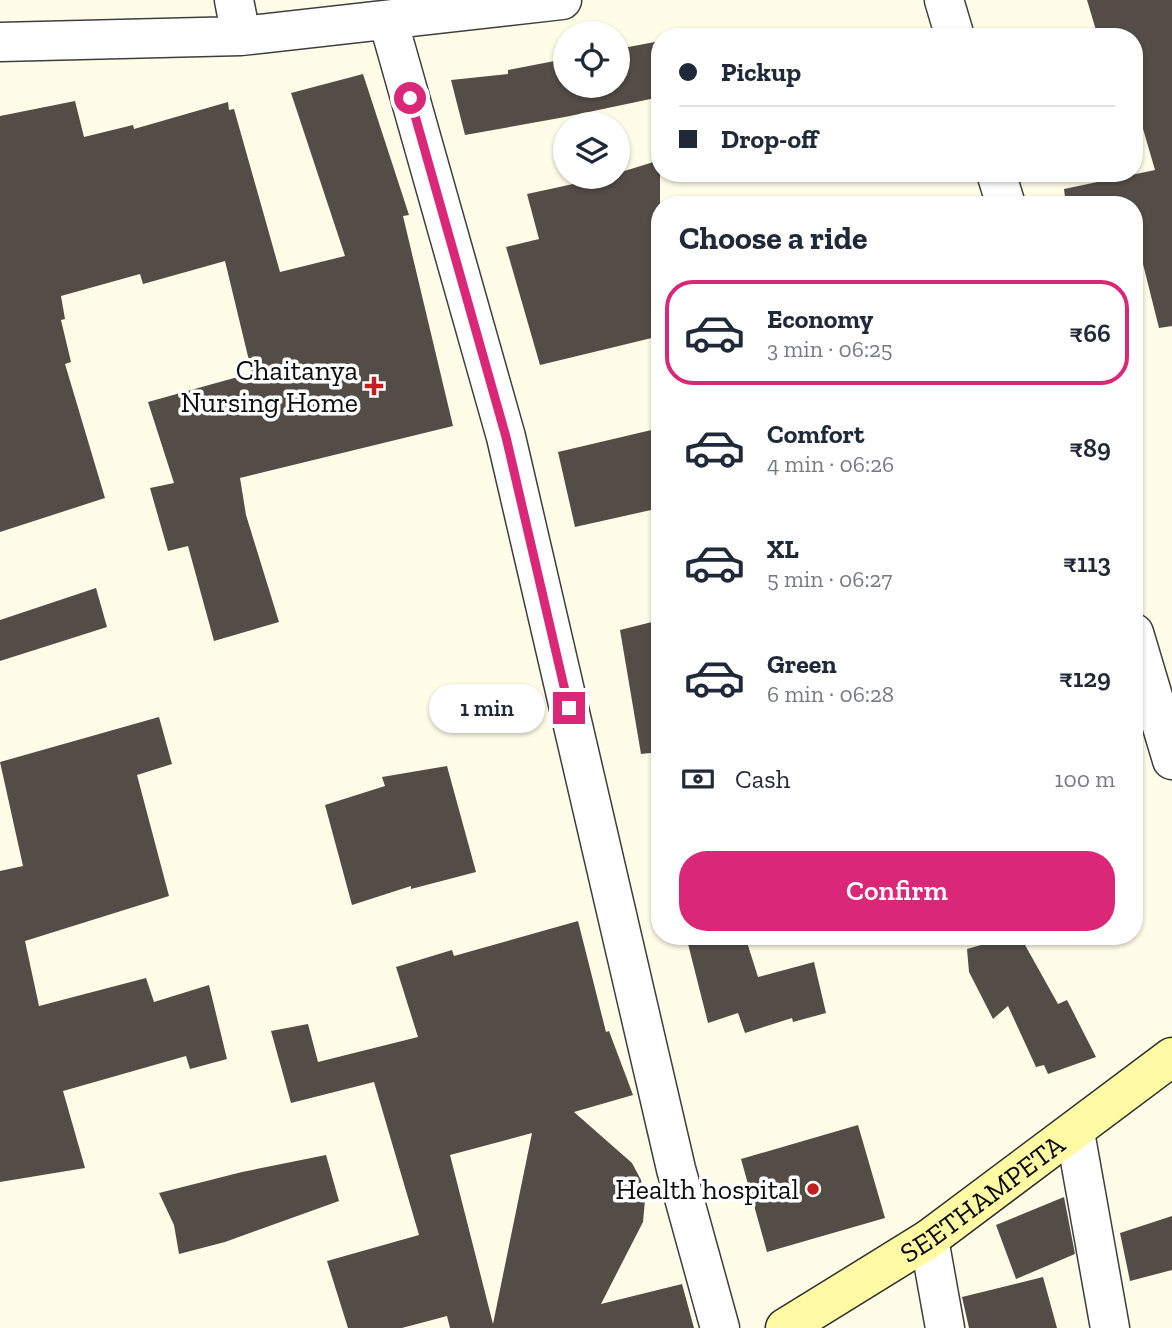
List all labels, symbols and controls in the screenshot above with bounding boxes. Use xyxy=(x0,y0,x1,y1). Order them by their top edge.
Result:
map controls xyxy=(553,21,630,189)
button: locate xyxy=(553,21,630,98)
text: Pickup xyxy=(721,56,801,88)
route start xyxy=(394,82,426,114)
button: layers xyxy=(553,112,630,189)
text: Drop-off xyxy=(721,123,818,155)
text: Choose a ride xyxy=(679,219,867,257)
icon: car xyxy=(683,301,746,364)
text: Economy xyxy=(767,303,873,335)
text: ₹66 xyxy=(1069,317,1111,349)
text: 3 min · 06:25 xyxy=(767,335,893,363)
place label: Chaitanya Nursing Home xyxy=(180,354,358,419)
marker: Chaitanya Nursing Home xyxy=(364,376,384,396)
icon: car xyxy=(683,416,746,479)
text: Comfort xyxy=(767,418,864,450)
text: ₹89 xyxy=(1069,432,1111,464)
text: 4 min · 06:26 xyxy=(767,450,894,478)
icon: car xyxy=(683,531,746,594)
text: XL xyxy=(767,533,799,565)
text: ₹113 xyxy=(1063,547,1111,579)
text: 5 min · 06:27 xyxy=(767,565,892,593)
icon: car xyxy=(683,646,746,709)
text: Green xyxy=(767,648,837,680)
text: ₹129 xyxy=(1059,662,1111,694)
text: 6 min · 06:28 xyxy=(767,680,894,708)
callout: 1 min xyxy=(429,684,544,732)
route end xyxy=(553,692,585,724)
text: 1 min xyxy=(460,694,514,722)
icon: cash xyxy=(679,760,717,798)
text: Cash xyxy=(735,763,790,795)
text: 100 m xyxy=(1055,765,1115,793)
button: Confirm xyxy=(679,851,1115,931)
street label: SEETHAMPETA xyxy=(894,1127,1071,1269)
place label: Health hospital xyxy=(615,1173,799,1206)
marker: Health hospital xyxy=(805,1181,821,1197)

